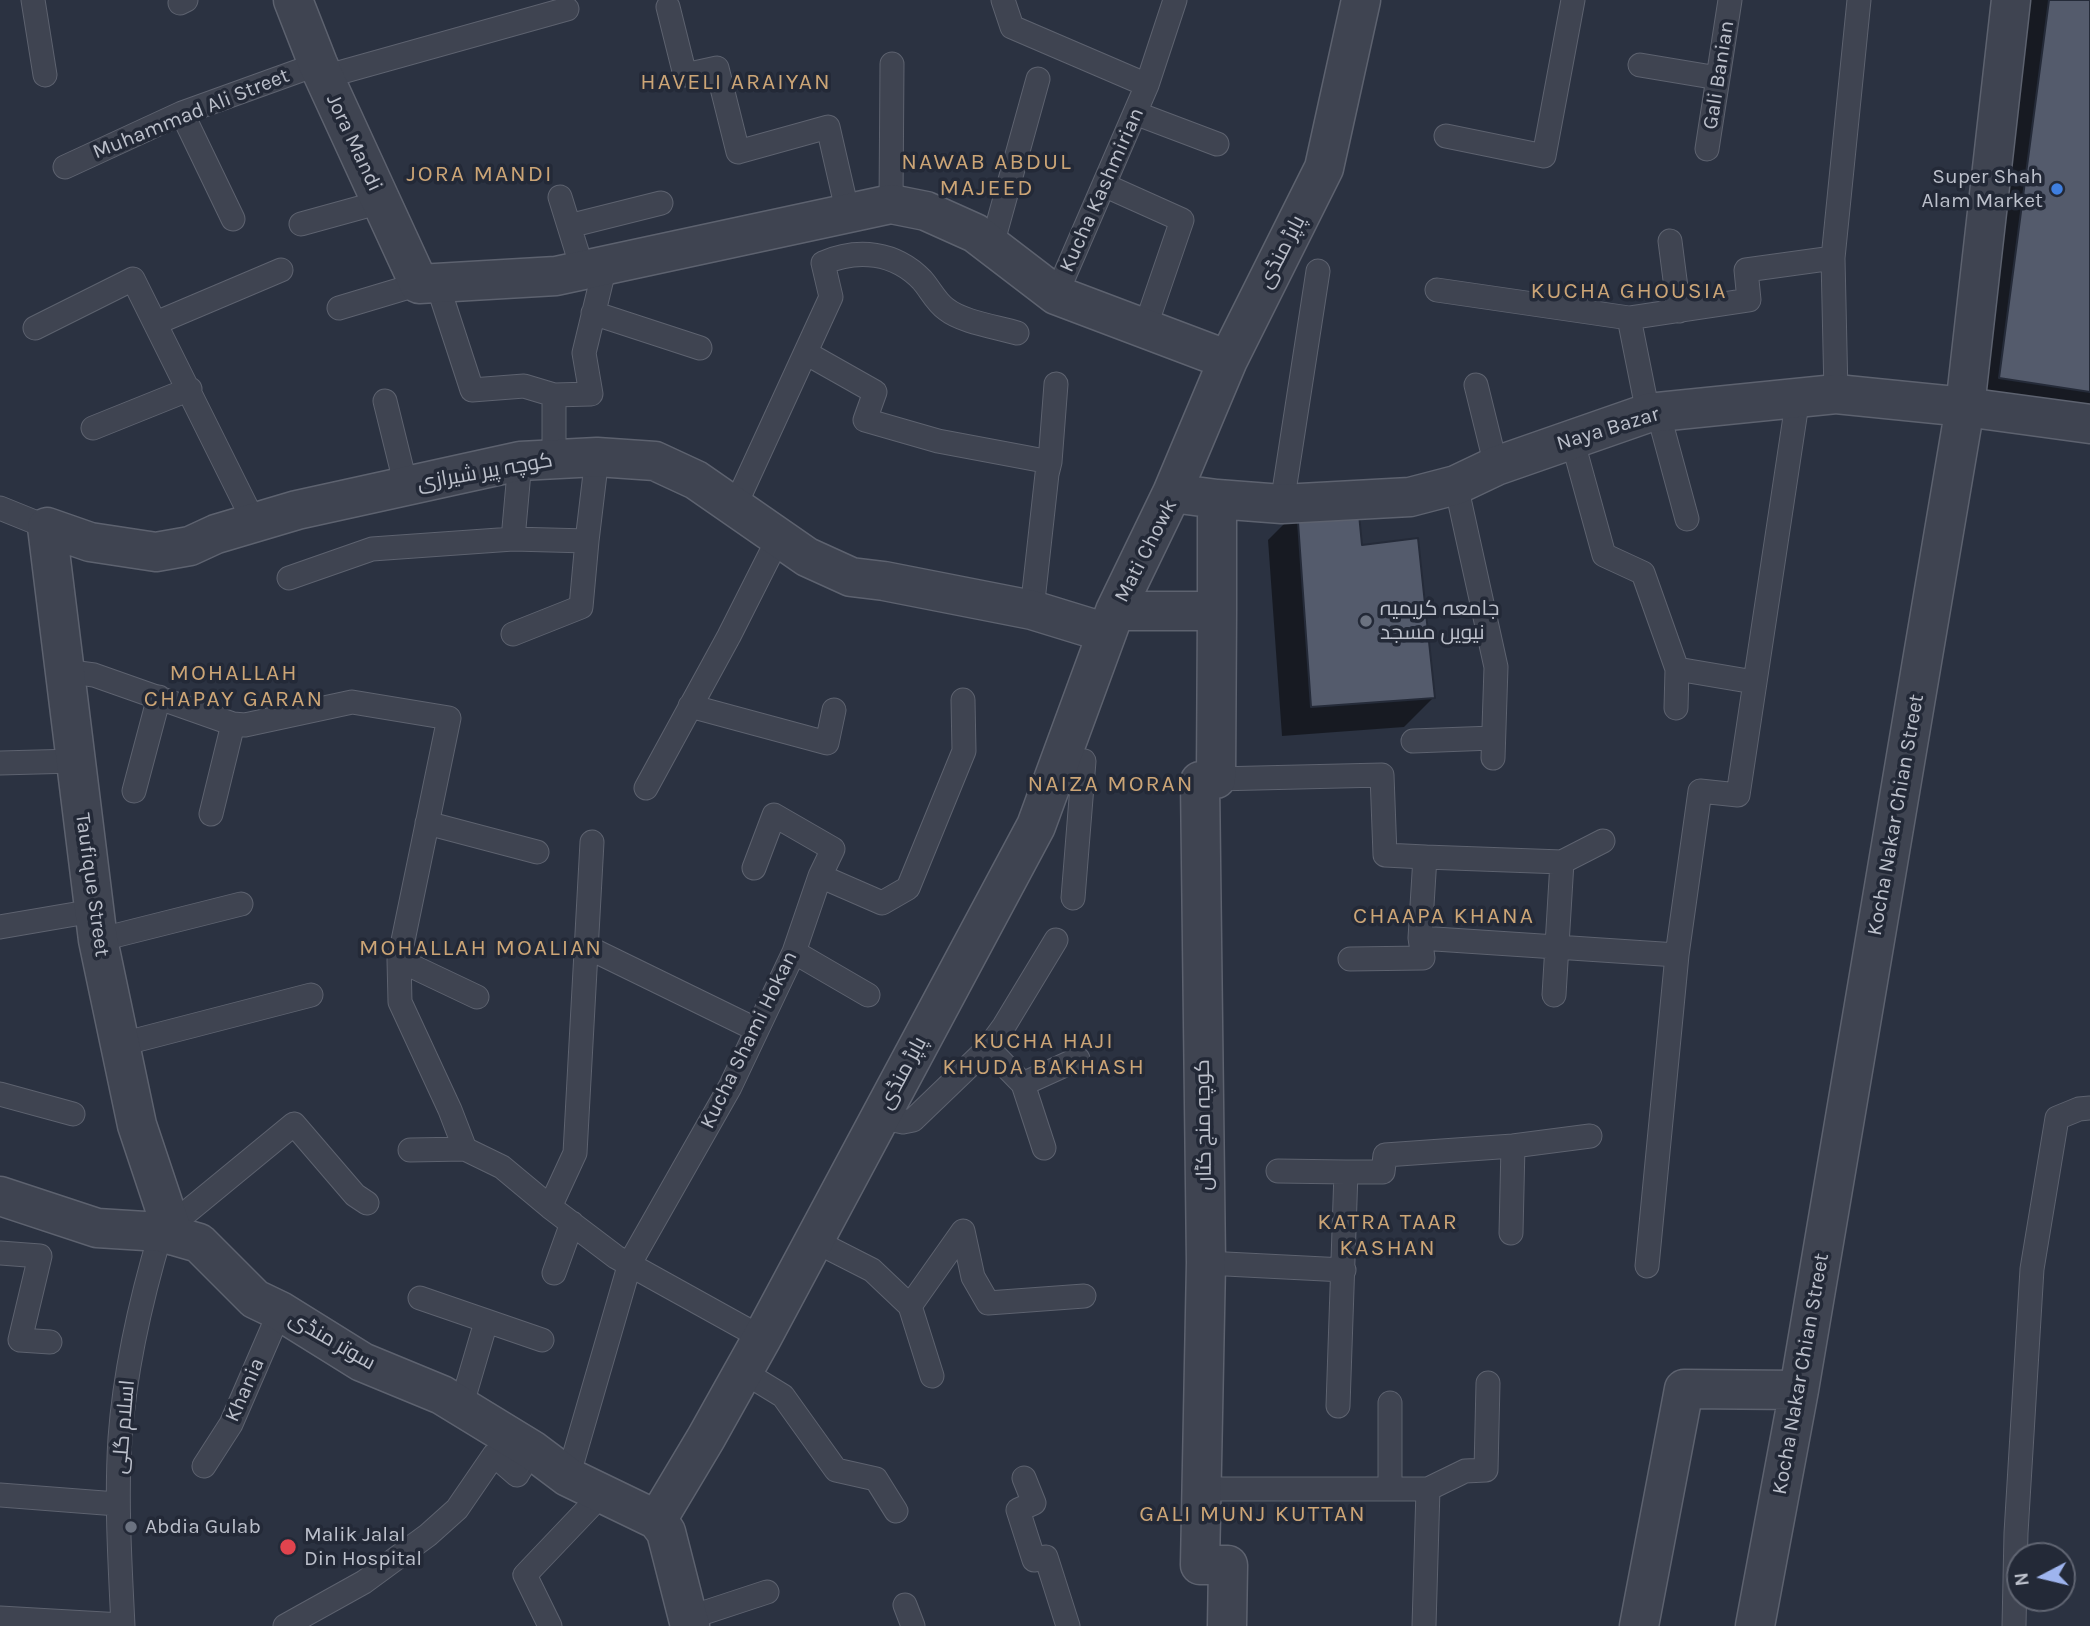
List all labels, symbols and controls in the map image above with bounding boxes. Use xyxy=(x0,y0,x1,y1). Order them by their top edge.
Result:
street label: Gali Banian xyxy=(1698,19,1740,131)
street label: Muhammad Ali Street xyxy=(89,63,293,165)
district label: HAVELI ARAIYAN xyxy=(642,68,830,96)
street label: Jora Mandi xyxy=(320,90,388,196)
street label: Kucha Kashmirian xyxy=(1054,104,1150,276)
district label: NAWAB ABDUL MAJEED xyxy=(903,148,1071,202)
district label: JORA MANDI xyxy=(408,160,552,188)
place label: Super Shah Alam Market xyxy=(1921,164,2043,214)
marker: Super Shah Alam Market xyxy=(2049,181,2065,197)
street label: پاپڑ منڈی xyxy=(1253,211,1311,293)
district label: KUCHA GHOUSIA xyxy=(1532,277,1726,305)
street label: Naya Bazar xyxy=(1554,401,1662,457)
street label: کوچہ پیر شیرازی xyxy=(415,448,555,496)
street label: Mati Chowk xyxy=(1109,495,1183,607)
place label: جامعہ کریمیہ نیویں مسجد xyxy=(1380,596,1499,646)
marker: جامعہ کریمیہ نیویں مسجد xyxy=(1358,613,1374,629)
district label: MOHALLAH CHAPAY GARAN xyxy=(145,659,323,713)
street label: Kocha Nakar Chian Street xyxy=(1862,692,1930,938)
district label: NAIZA MORAN xyxy=(1029,770,1193,798)
street label: Taufique Street xyxy=(69,812,115,958)
district label: CHAAPA KHANA xyxy=(1355,902,1533,930)
district label: MOHALLAH MOALIAN xyxy=(361,934,601,962)
street label: Kucha Shami Hokan xyxy=(695,947,803,1133)
district label: KUCHA HAJI KHUDA BAKHASH xyxy=(944,1027,1144,1081)
street label: پاپڑ منڈی xyxy=(873,1032,933,1114)
street label: کوچہ منج کٹاں xyxy=(1190,1059,1218,1191)
district label: KATRA TAAR KASHAN xyxy=(1318,1208,1458,1262)
street label: Kocha Nakar Chian Street xyxy=(1767,1251,1835,1497)
street label: سوتر منڈی xyxy=(284,1306,380,1376)
street label: Khania xyxy=(220,1354,270,1426)
street label: اسلام گلی xyxy=(107,1379,141,1475)
district label: GALI MUNJ KUTTAN xyxy=(1141,1500,1365,1528)
place label: Abdia Gulab xyxy=(145,1514,261,1540)
marker: Abdia Gulab xyxy=(123,1519,139,1535)
place label: Malik Jalal Din Hospital xyxy=(304,1522,422,1572)
marker: Malik Jalal Din Hospital xyxy=(278,1537,298,1557)
north arrow xyxy=(2006,1542,2076,1612)
text: N xyxy=(2010,1571,2034,1587)

